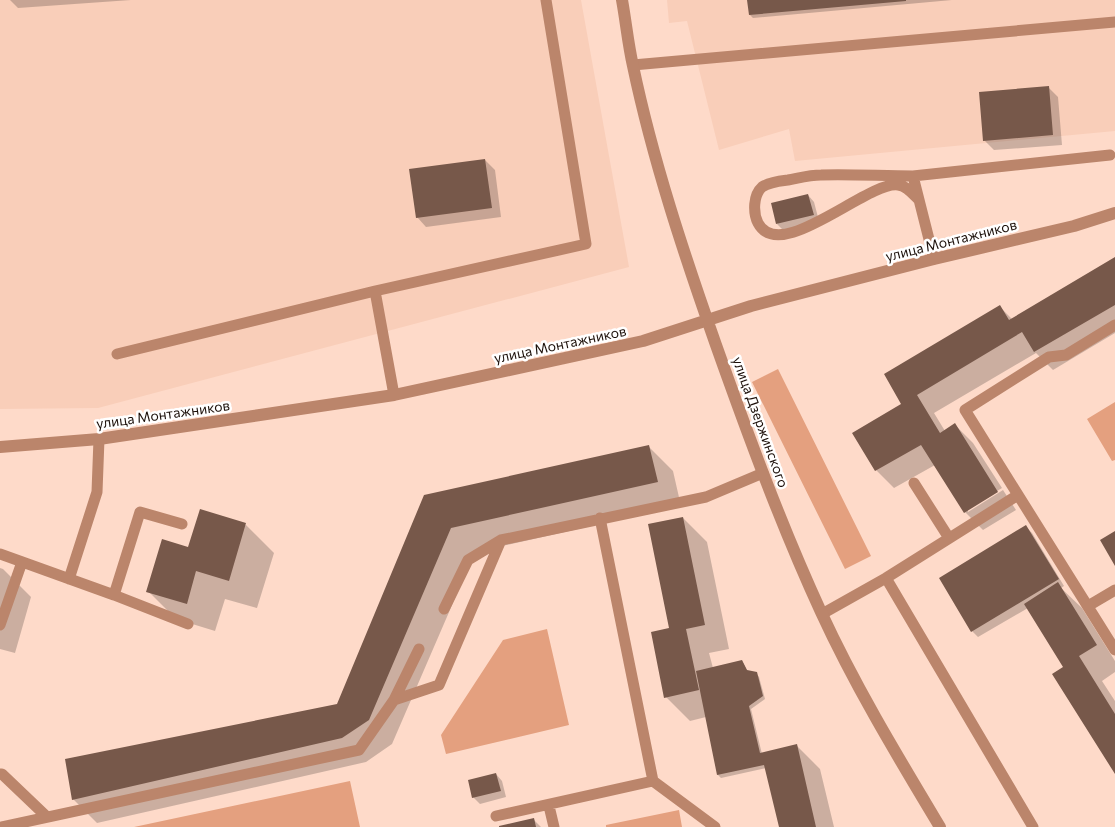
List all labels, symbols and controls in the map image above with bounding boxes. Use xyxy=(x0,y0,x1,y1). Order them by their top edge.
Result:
street label: улица Монтажников xyxy=(884,215,1018,265)
street label: улица Монтажников xyxy=(492,322,628,366)
street label: улица Дзержинского xyxy=(729,354,793,490)
street label: улица Монтажников xyxy=(95,396,231,432)

